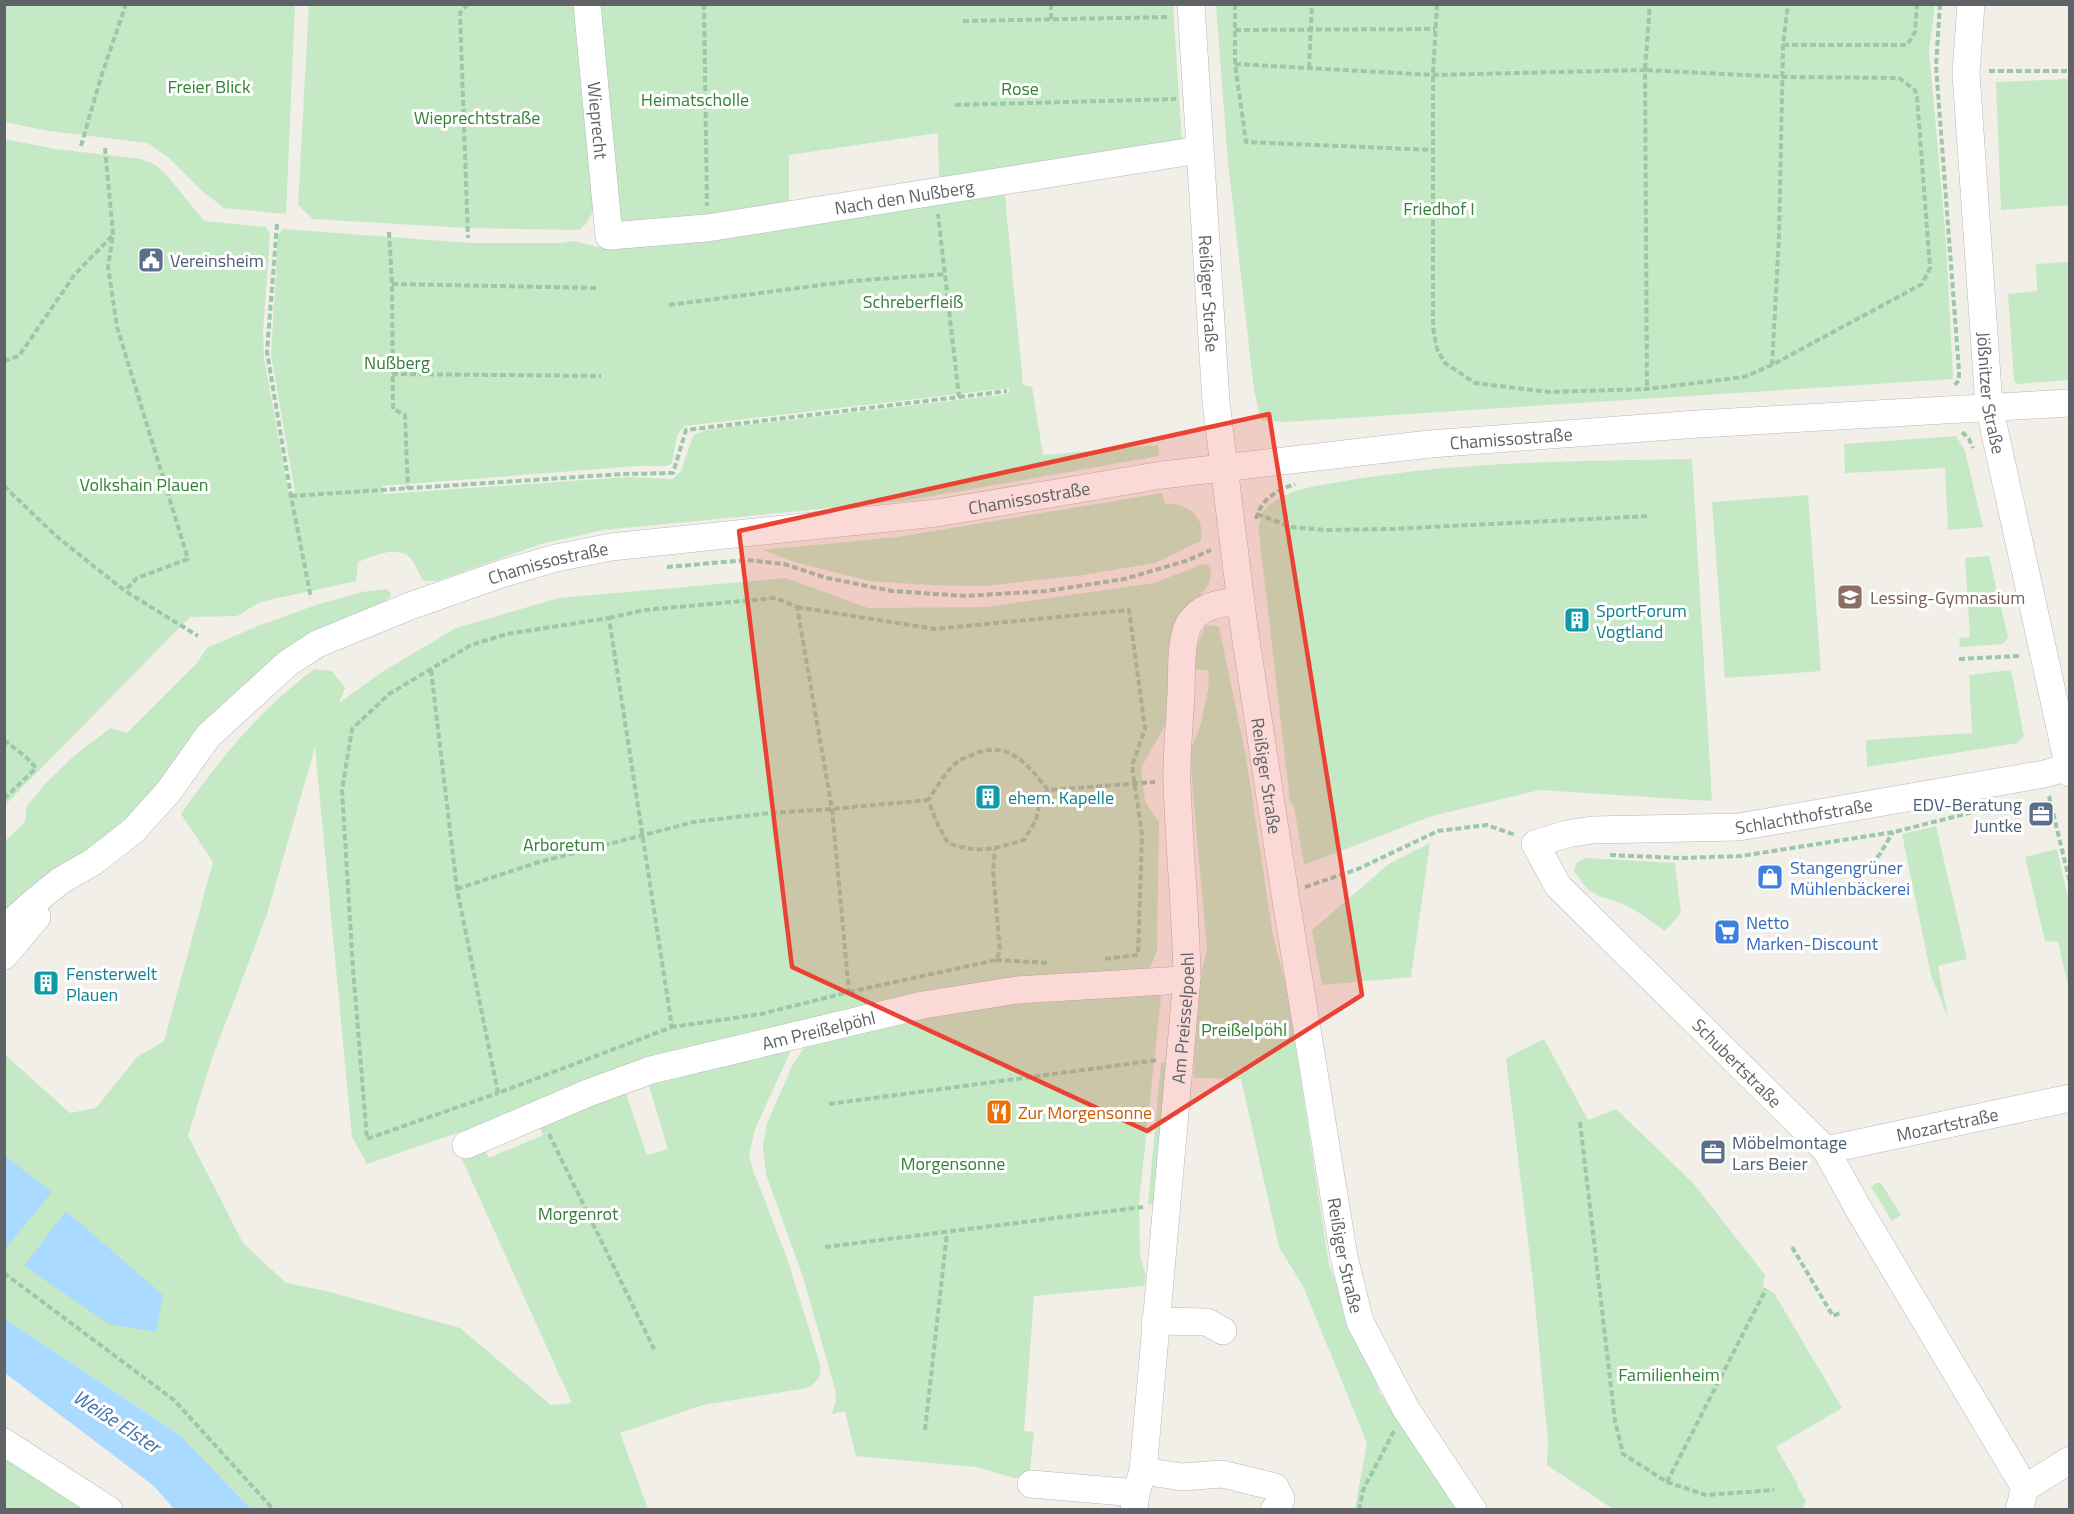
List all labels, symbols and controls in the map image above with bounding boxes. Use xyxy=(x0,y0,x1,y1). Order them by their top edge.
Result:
park label: Freier Blick xyxy=(167,73,251,100)
park label: Rose xyxy=(1001,75,1039,102)
street label: Wieprecht xyxy=(581,81,615,161)
park label: Heimatscholle xyxy=(641,86,749,113)
park label: Wieprechtstraße xyxy=(414,104,540,131)
street label: Nach den Nußberg xyxy=(832,172,976,221)
park label: Friedhof I xyxy=(1403,195,1475,222)
street label: Reißiger Straße xyxy=(1192,234,1226,353)
public building icon: Vereinsheim xyxy=(136,245,166,275)
place label: Vereinsheim xyxy=(170,247,264,274)
park label: Schreberfleiß xyxy=(863,288,963,315)
street label: Jößnitzer Straße xyxy=(1970,331,2013,456)
park label: Nußberg xyxy=(364,349,430,376)
street label: Chamissostraße xyxy=(1449,420,1573,456)
park label: Volkshain Plauen xyxy=(80,471,208,498)
street label: Chamissostraße xyxy=(966,474,1092,521)
street label: Chamissostraße xyxy=(484,534,610,591)
school or university icon: Lessing-Gymnasium xyxy=(1835,582,1865,612)
place label: Lessing-Gymnasium xyxy=(1870,584,2025,611)
place label: SportForum Vogtland xyxy=(1596,597,1687,645)
building icon: SportForum Vogtland xyxy=(1562,605,1592,635)
street label: Reißiger Straße xyxy=(1245,716,1289,836)
building icon: ehem. Kapelle xyxy=(973,782,1003,812)
place label: ehem. Kapelle xyxy=(1008,784,1114,811)
street label: Schlachthofstraße xyxy=(1733,791,1875,841)
place label: EDV-Beratung Juntke xyxy=(1913,791,2022,839)
office icon: EDV-Beratung Juntke xyxy=(2026,799,2056,829)
park label: Arboretum xyxy=(523,831,605,858)
place label: Stangengrüner Mühlenbäckerei xyxy=(1790,854,1910,902)
shop icon: Stangengrüner Mühlenbäckerei xyxy=(1755,862,1785,892)
place label: Netto Marken-Discount xyxy=(1746,909,1879,957)
supermarket icon: Netto Marken-Discount xyxy=(1712,917,1742,947)
street label: Am Preisselpoehl xyxy=(1164,952,1201,1085)
place label: Fensterwelt Plauen xyxy=(66,960,158,1008)
building icon: Fensterwelt Plauen xyxy=(31,968,61,998)
street label: Am Preißelpöhl xyxy=(759,1003,878,1057)
street label: Schubertstraße xyxy=(1686,1012,1788,1114)
park label: Preißelpöhl xyxy=(1201,1016,1287,1043)
restaurant icon: Zur Morgensonne xyxy=(984,1097,1014,1127)
place label: Zur Morgensonne xyxy=(1018,1099,1152,1126)
street label: Mozartstraße xyxy=(1894,1100,2001,1148)
place label: Möbelmontage Lars Beier xyxy=(1732,1129,1847,1177)
office icon: Möbelmontage Lars Beier xyxy=(1698,1137,1728,1167)
park label: Morgensonne xyxy=(901,1150,1005,1177)
street label: Reißiger Straße xyxy=(1321,1195,1371,1316)
park label: Morgenrot xyxy=(538,1200,619,1227)
park label: Familienheim xyxy=(1618,1361,1720,1388)
water label: Weiße Elster xyxy=(67,1381,169,1462)

